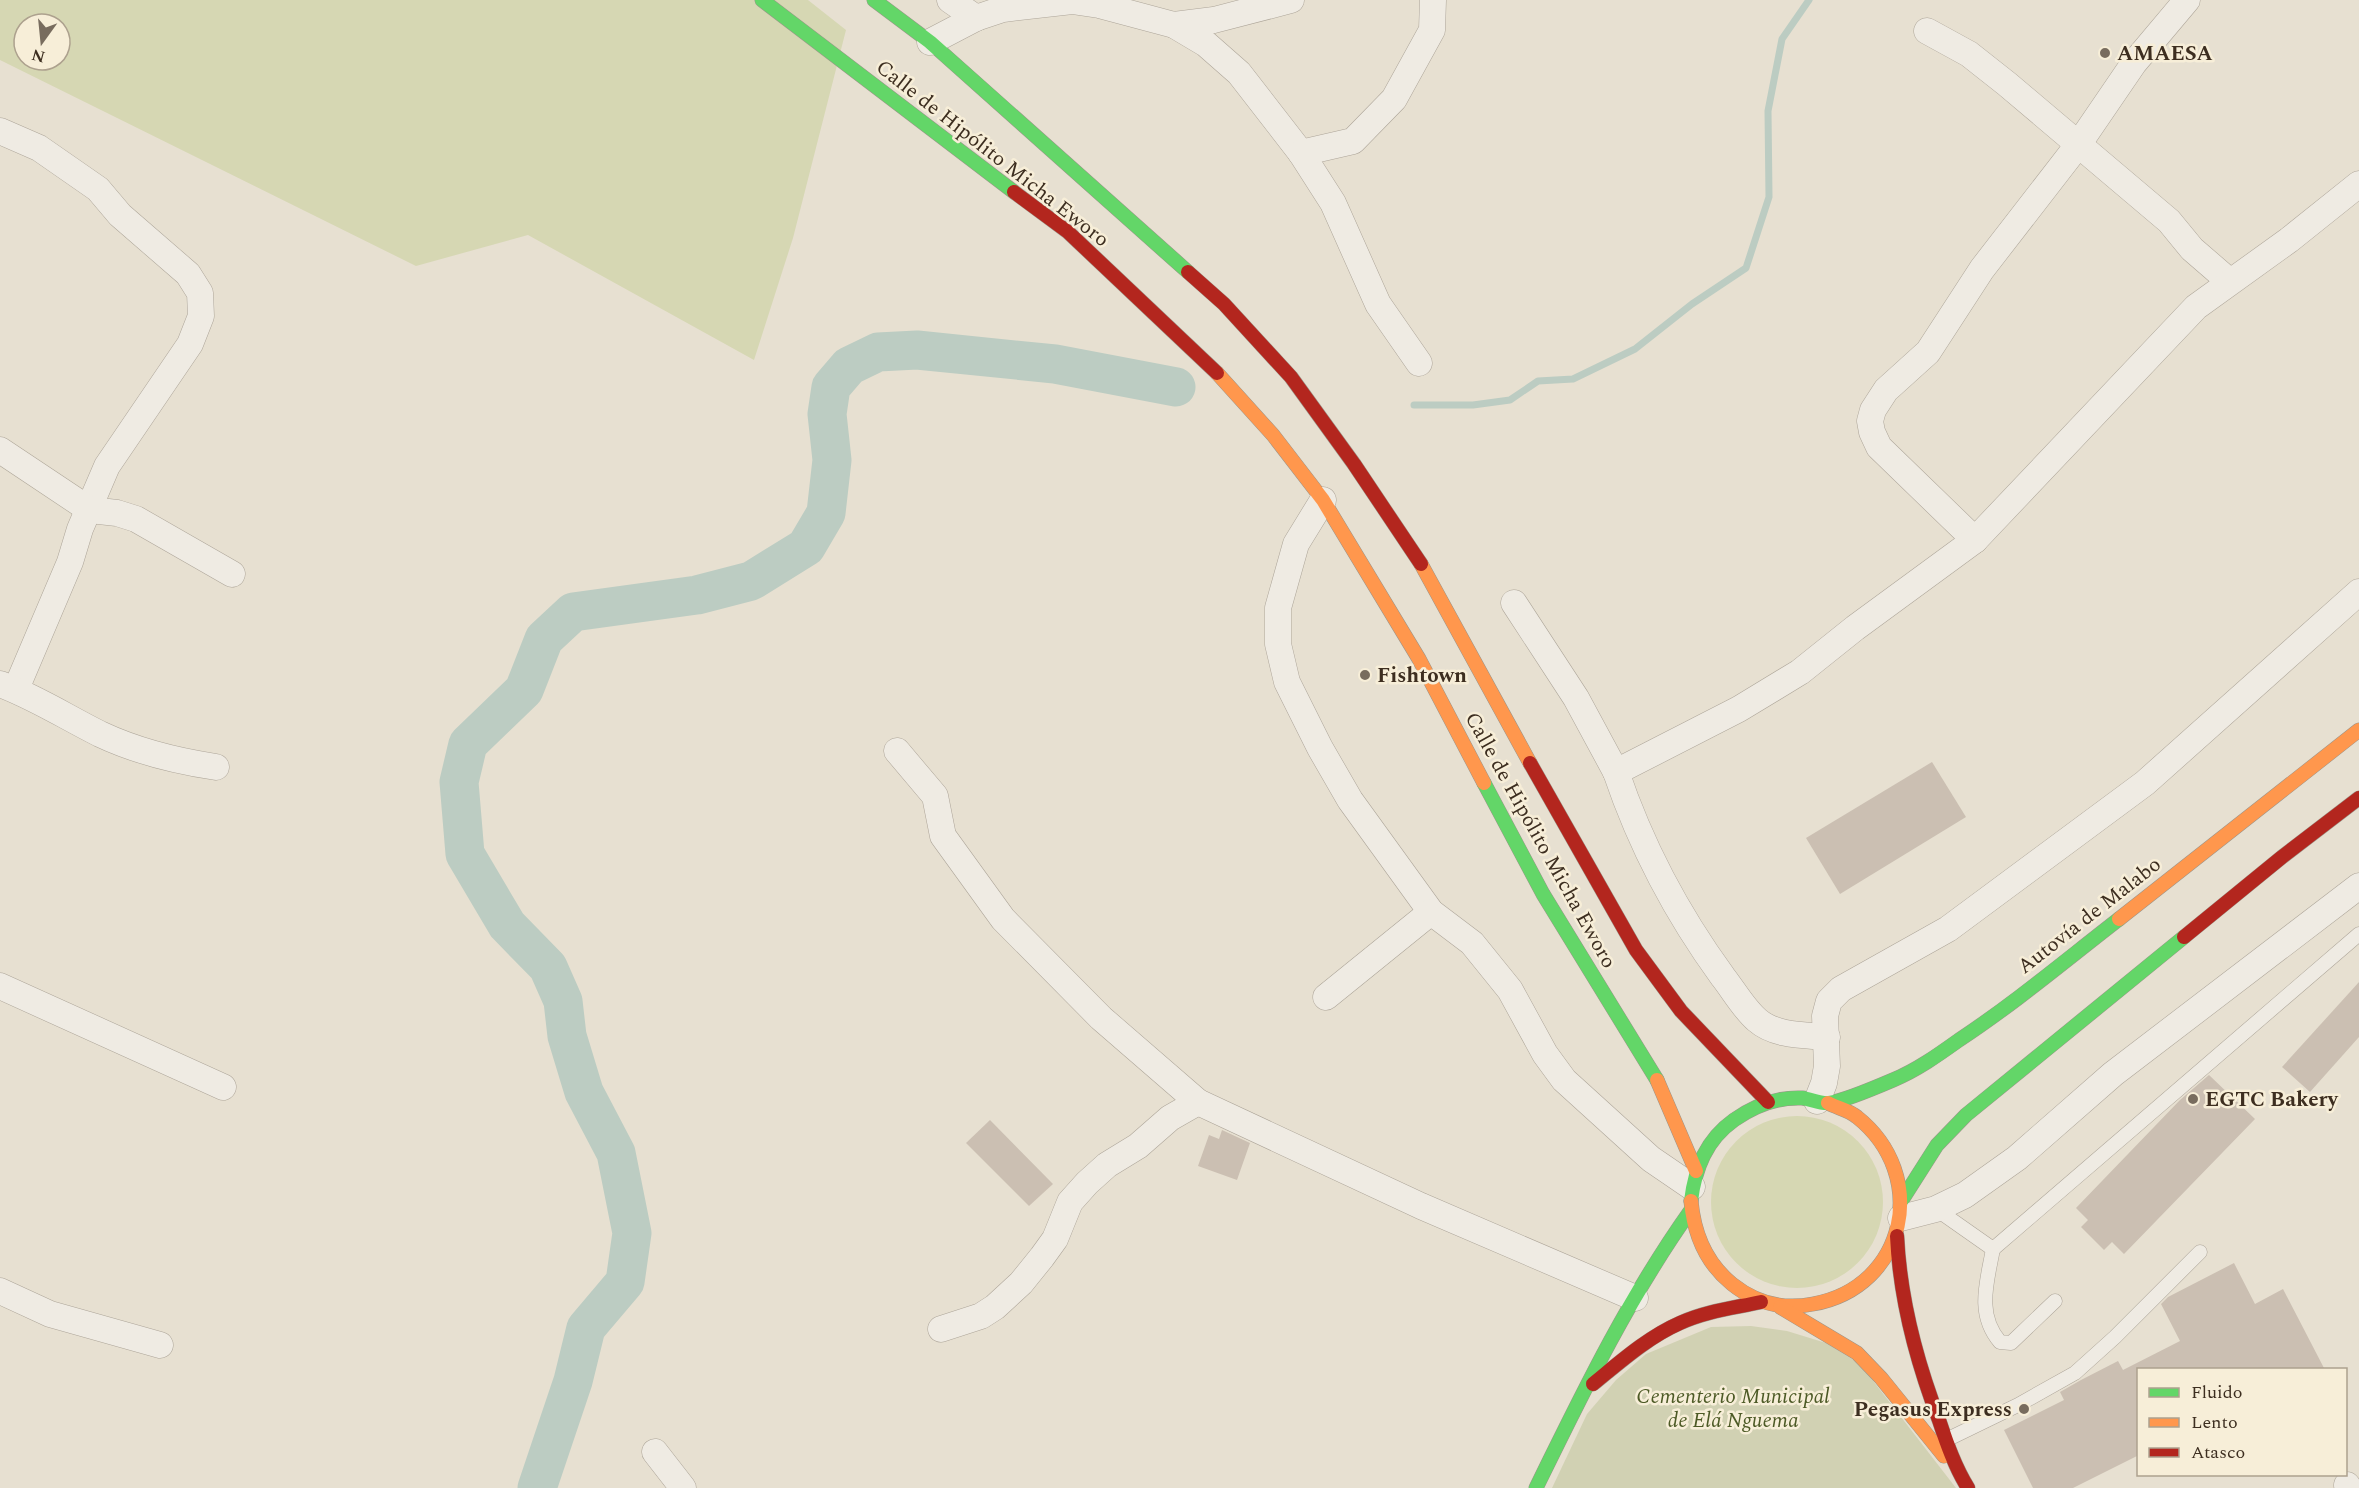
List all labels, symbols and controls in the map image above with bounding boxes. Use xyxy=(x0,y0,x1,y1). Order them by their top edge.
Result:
north arrow xyxy=(12,12,72,72)
place label: AMAESA xyxy=(2117,38,2213,70)
text: N xyxy=(29,42,48,69)
marker: AMAESA xyxy=(2098,46,2112,60)
street label: Calle de Hipólito Micha Eworo xyxy=(869,52,1116,255)
place label: Fishtown xyxy=(1377,660,1467,692)
marker: Fishtown xyxy=(1358,668,1372,682)
street label: Calle de Hipólito Micha Eworo xyxy=(1456,706,1624,975)
street label: Autovía de Malabo xyxy=(2011,849,2168,982)
place label: EGTC Bakery xyxy=(2205,1084,2339,1116)
marker: EGTC Bakery xyxy=(2186,1092,2200,1106)
legend xyxy=(2137,1368,2347,1476)
text: Fluido xyxy=(2191,1379,2243,1406)
park label: Cementerio Municipal de Elá Nguema xyxy=(1636,1381,1830,1437)
place label: Pegasus Express xyxy=(1854,1394,2012,1426)
marker: Pegasus Express xyxy=(2017,1402,2031,1416)
text: Lento xyxy=(2191,1409,2238,1436)
text: Atasco xyxy=(2191,1439,2245,1466)

